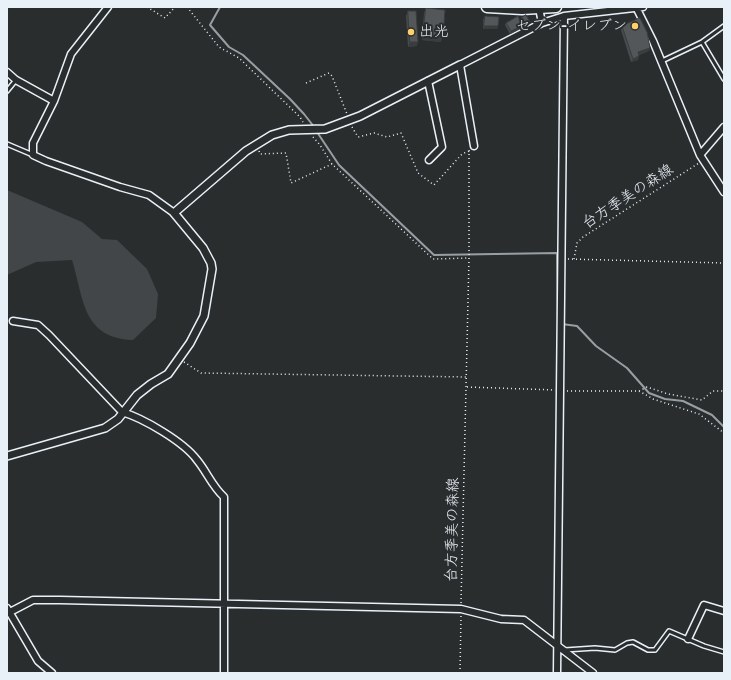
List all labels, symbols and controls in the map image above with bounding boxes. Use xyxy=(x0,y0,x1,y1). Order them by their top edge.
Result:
place label: セブン-イレブン xyxy=(516,17,627,35)
marker: セブン-イレブン xyxy=(630,21,640,31)
place label: 出光 xyxy=(419,23,449,41)
marker: 出光 xyxy=(406,27,416,37)
street label: 台方季美の森線 xyxy=(579,161,677,233)
street label: 台方季美の森線 xyxy=(443,477,463,583)

